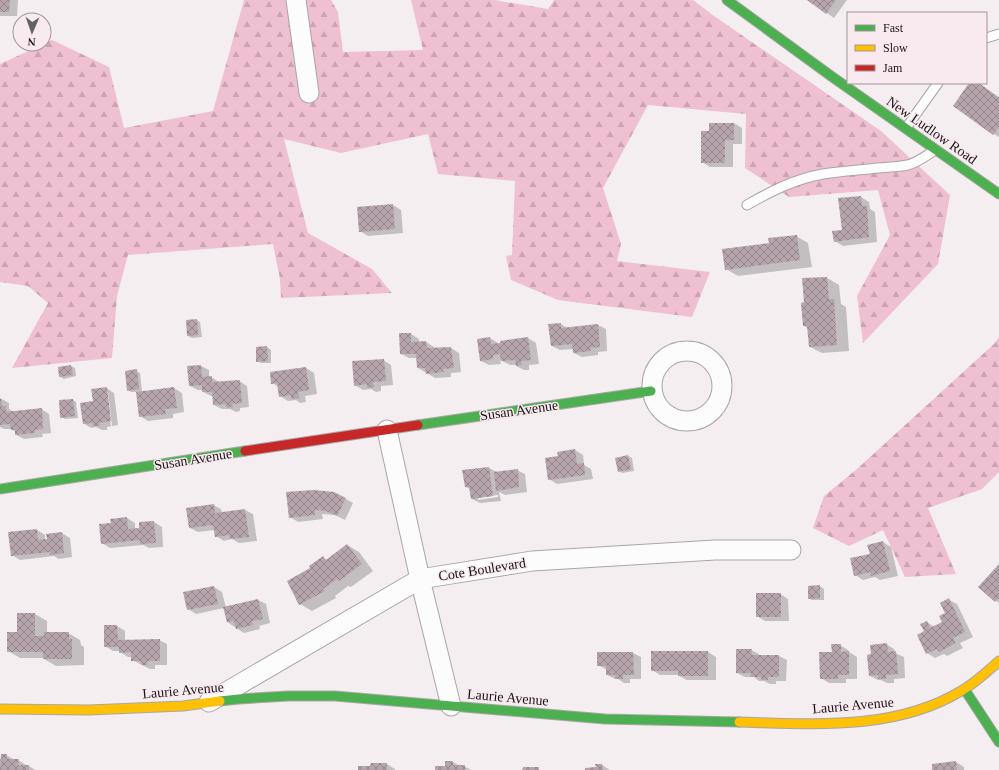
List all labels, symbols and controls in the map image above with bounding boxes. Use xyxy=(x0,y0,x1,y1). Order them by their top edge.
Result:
north arrow xyxy=(12,12,52,52)
legend xyxy=(847,12,987,84)
text: Fast xyxy=(883,21,904,35)
text: N xyxy=(27,36,36,48)
text: Slow xyxy=(883,41,908,55)
text: Jam xyxy=(883,61,903,75)
street label: New Ludlow Road xyxy=(884,94,980,167)
street label: Susan Avenue xyxy=(479,398,559,423)
street label: Susan Avenue xyxy=(153,446,233,473)
street label: Cote Boulevard xyxy=(437,555,527,584)
street label: Laurie Avenue xyxy=(142,679,224,702)
street label: Laurie Avenue xyxy=(467,686,549,709)
street label: Laurie Avenue xyxy=(812,694,894,717)

